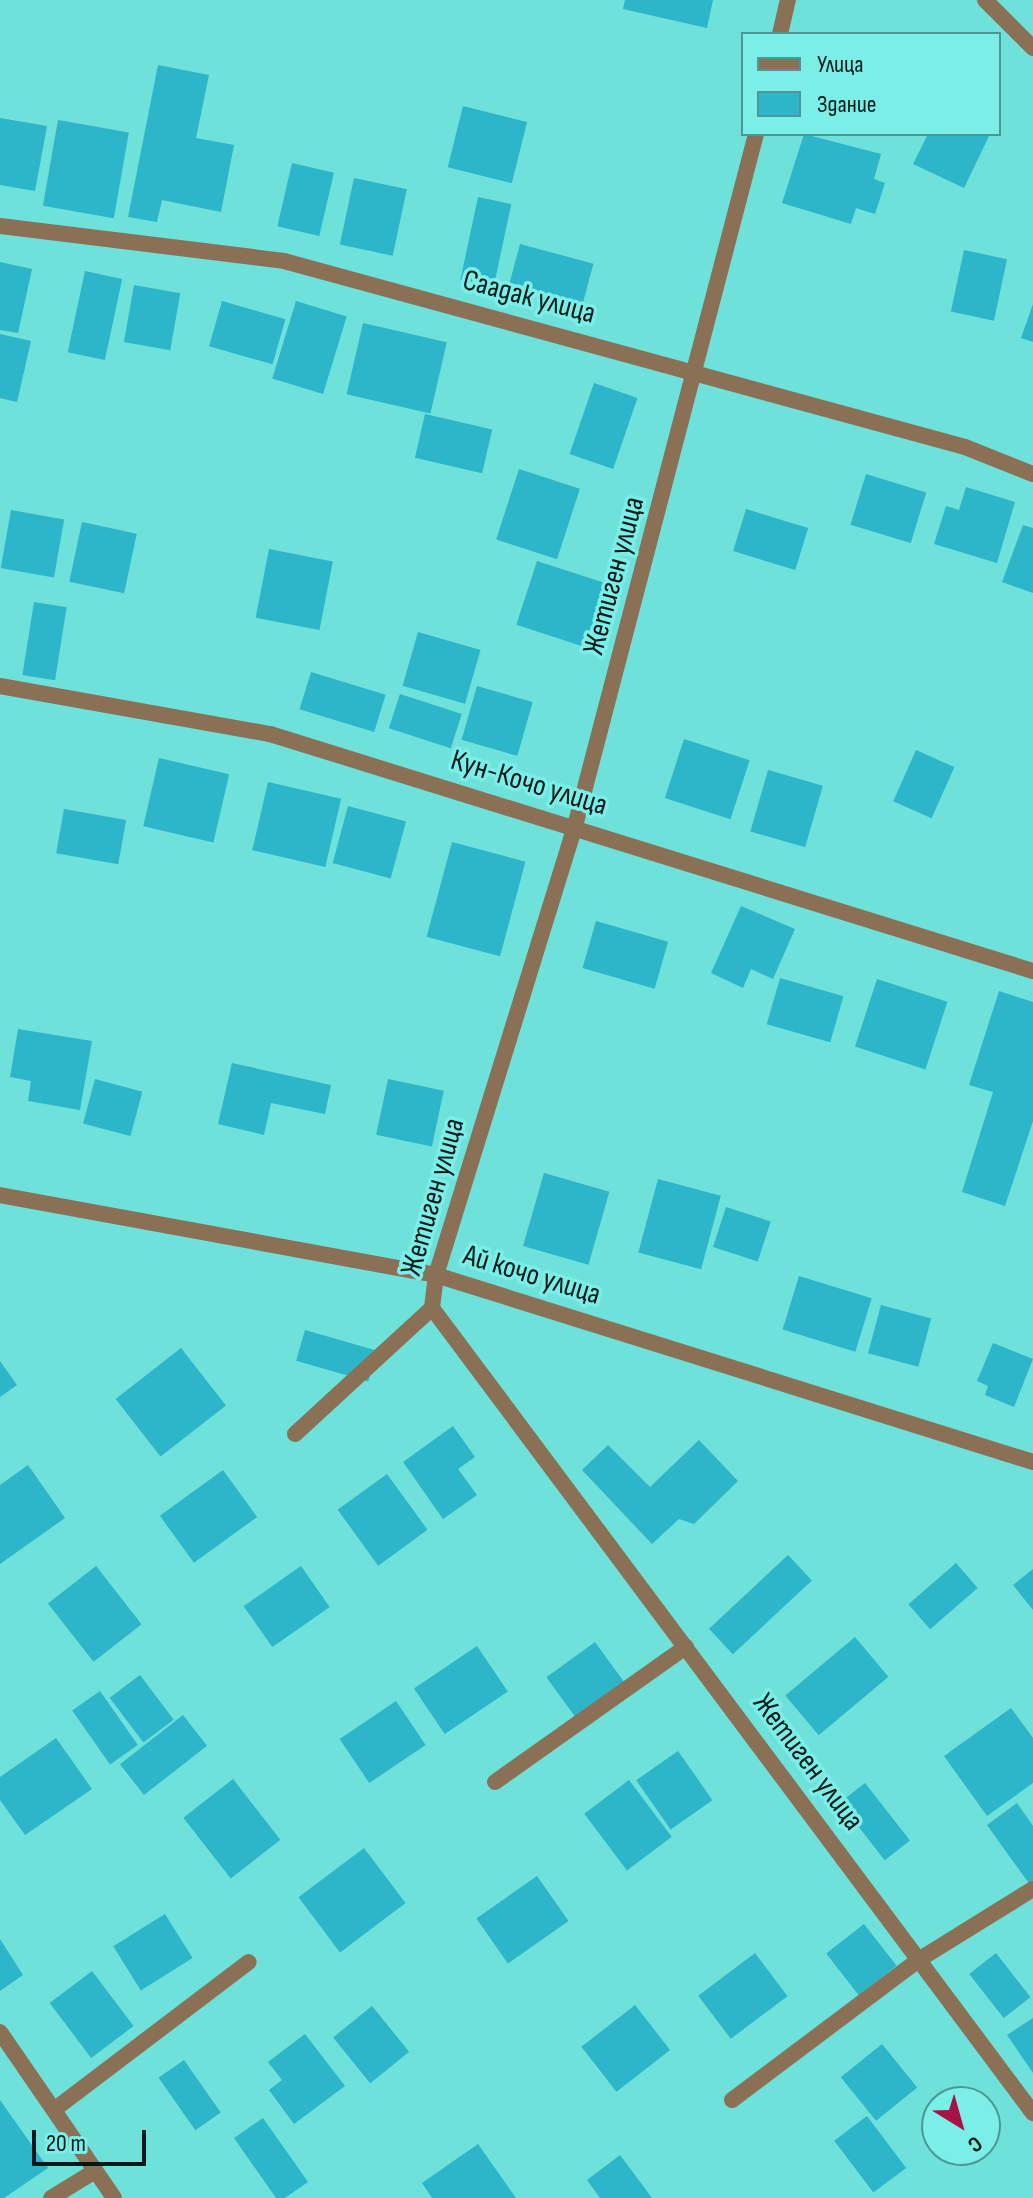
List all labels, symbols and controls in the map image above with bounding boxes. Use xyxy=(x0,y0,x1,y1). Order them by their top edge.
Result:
legend xyxy=(741,32,1001,136)
text: Улица xyxy=(817,50,863,79)
text: Здание xyxy=(817,90,876,119)
street label: Саадак улица xyxy=(459,262,599,332)
street label: Жетиген улица xyxy=(576,493,652,659)
street label: Кун-Кочо улица xyxy=(446,742,612,824)
street label: Жетиген улица xyxy=(393,1114,473,1280)
street label: Ай кочо улица xyxy=(459,1237,605,1313)
street label: Жетиген улица xyxy=(745,1686,871,1838)
north arrow xyxy=(921,2086,1001,2166)
scale bar xyxy=(36,2114,150,2164)
text: 20 m xyxy=(46,2129,86,2158)
text: С xyxy=(962,2130,987,2158)

